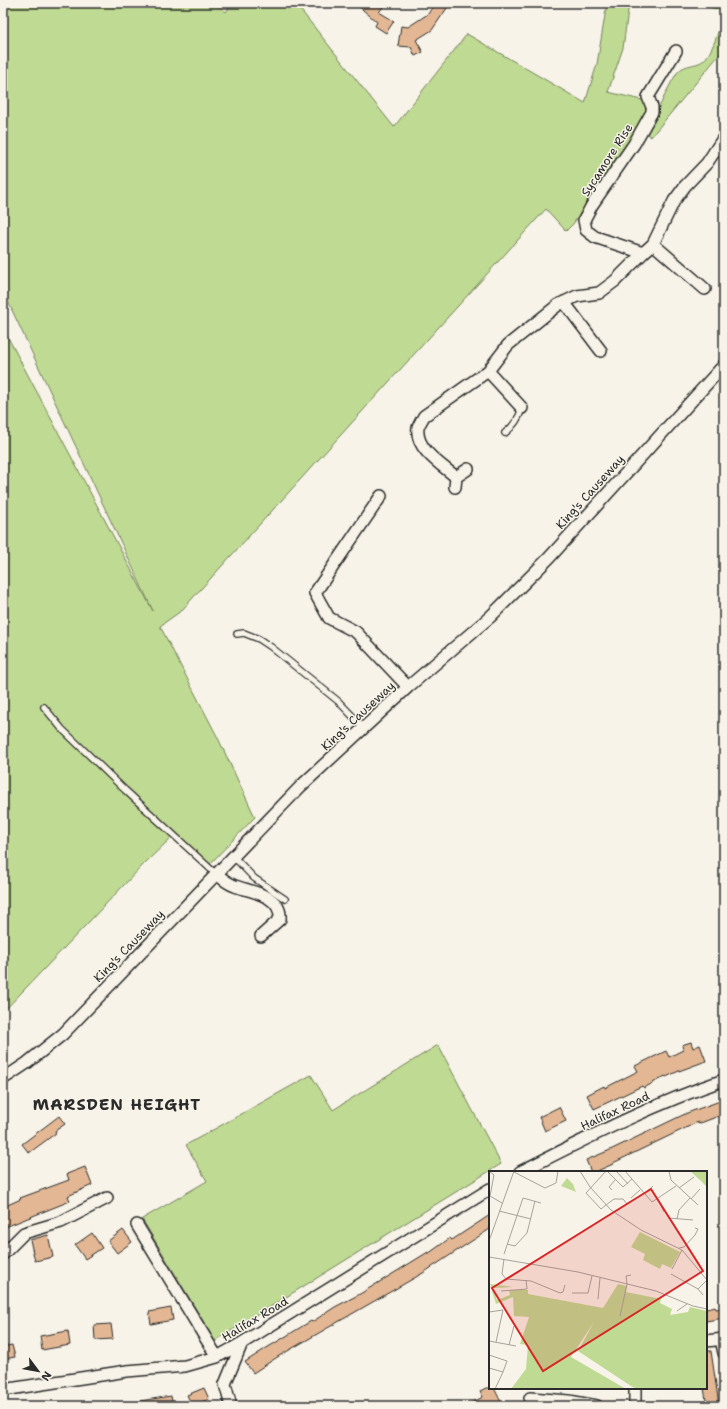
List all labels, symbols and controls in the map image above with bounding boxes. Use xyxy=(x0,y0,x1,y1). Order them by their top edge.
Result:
street label: Sycamore Rise xyxy=(577,120,637,199)
street label: King's Causeway xyxy=(552,451,628,533)
street label: King's Causeway xyxy=(318,678,398,754)
street label: King's Causeway xyxy=(90,906,168,986)
street label: Halifax Road xyxy=(578,1088,653,1134)
district label: MARSDEN HEIGHT xyxy=(33,1094,201,1115)
inset map xyxy=(489,1171,707,1389)
street label: Halifax Road xyxy=(219,1293,291,1345)
north arrow xyxy=(18,1351,58,1391)
text: N xyxy=(37,1368,55,1384)

